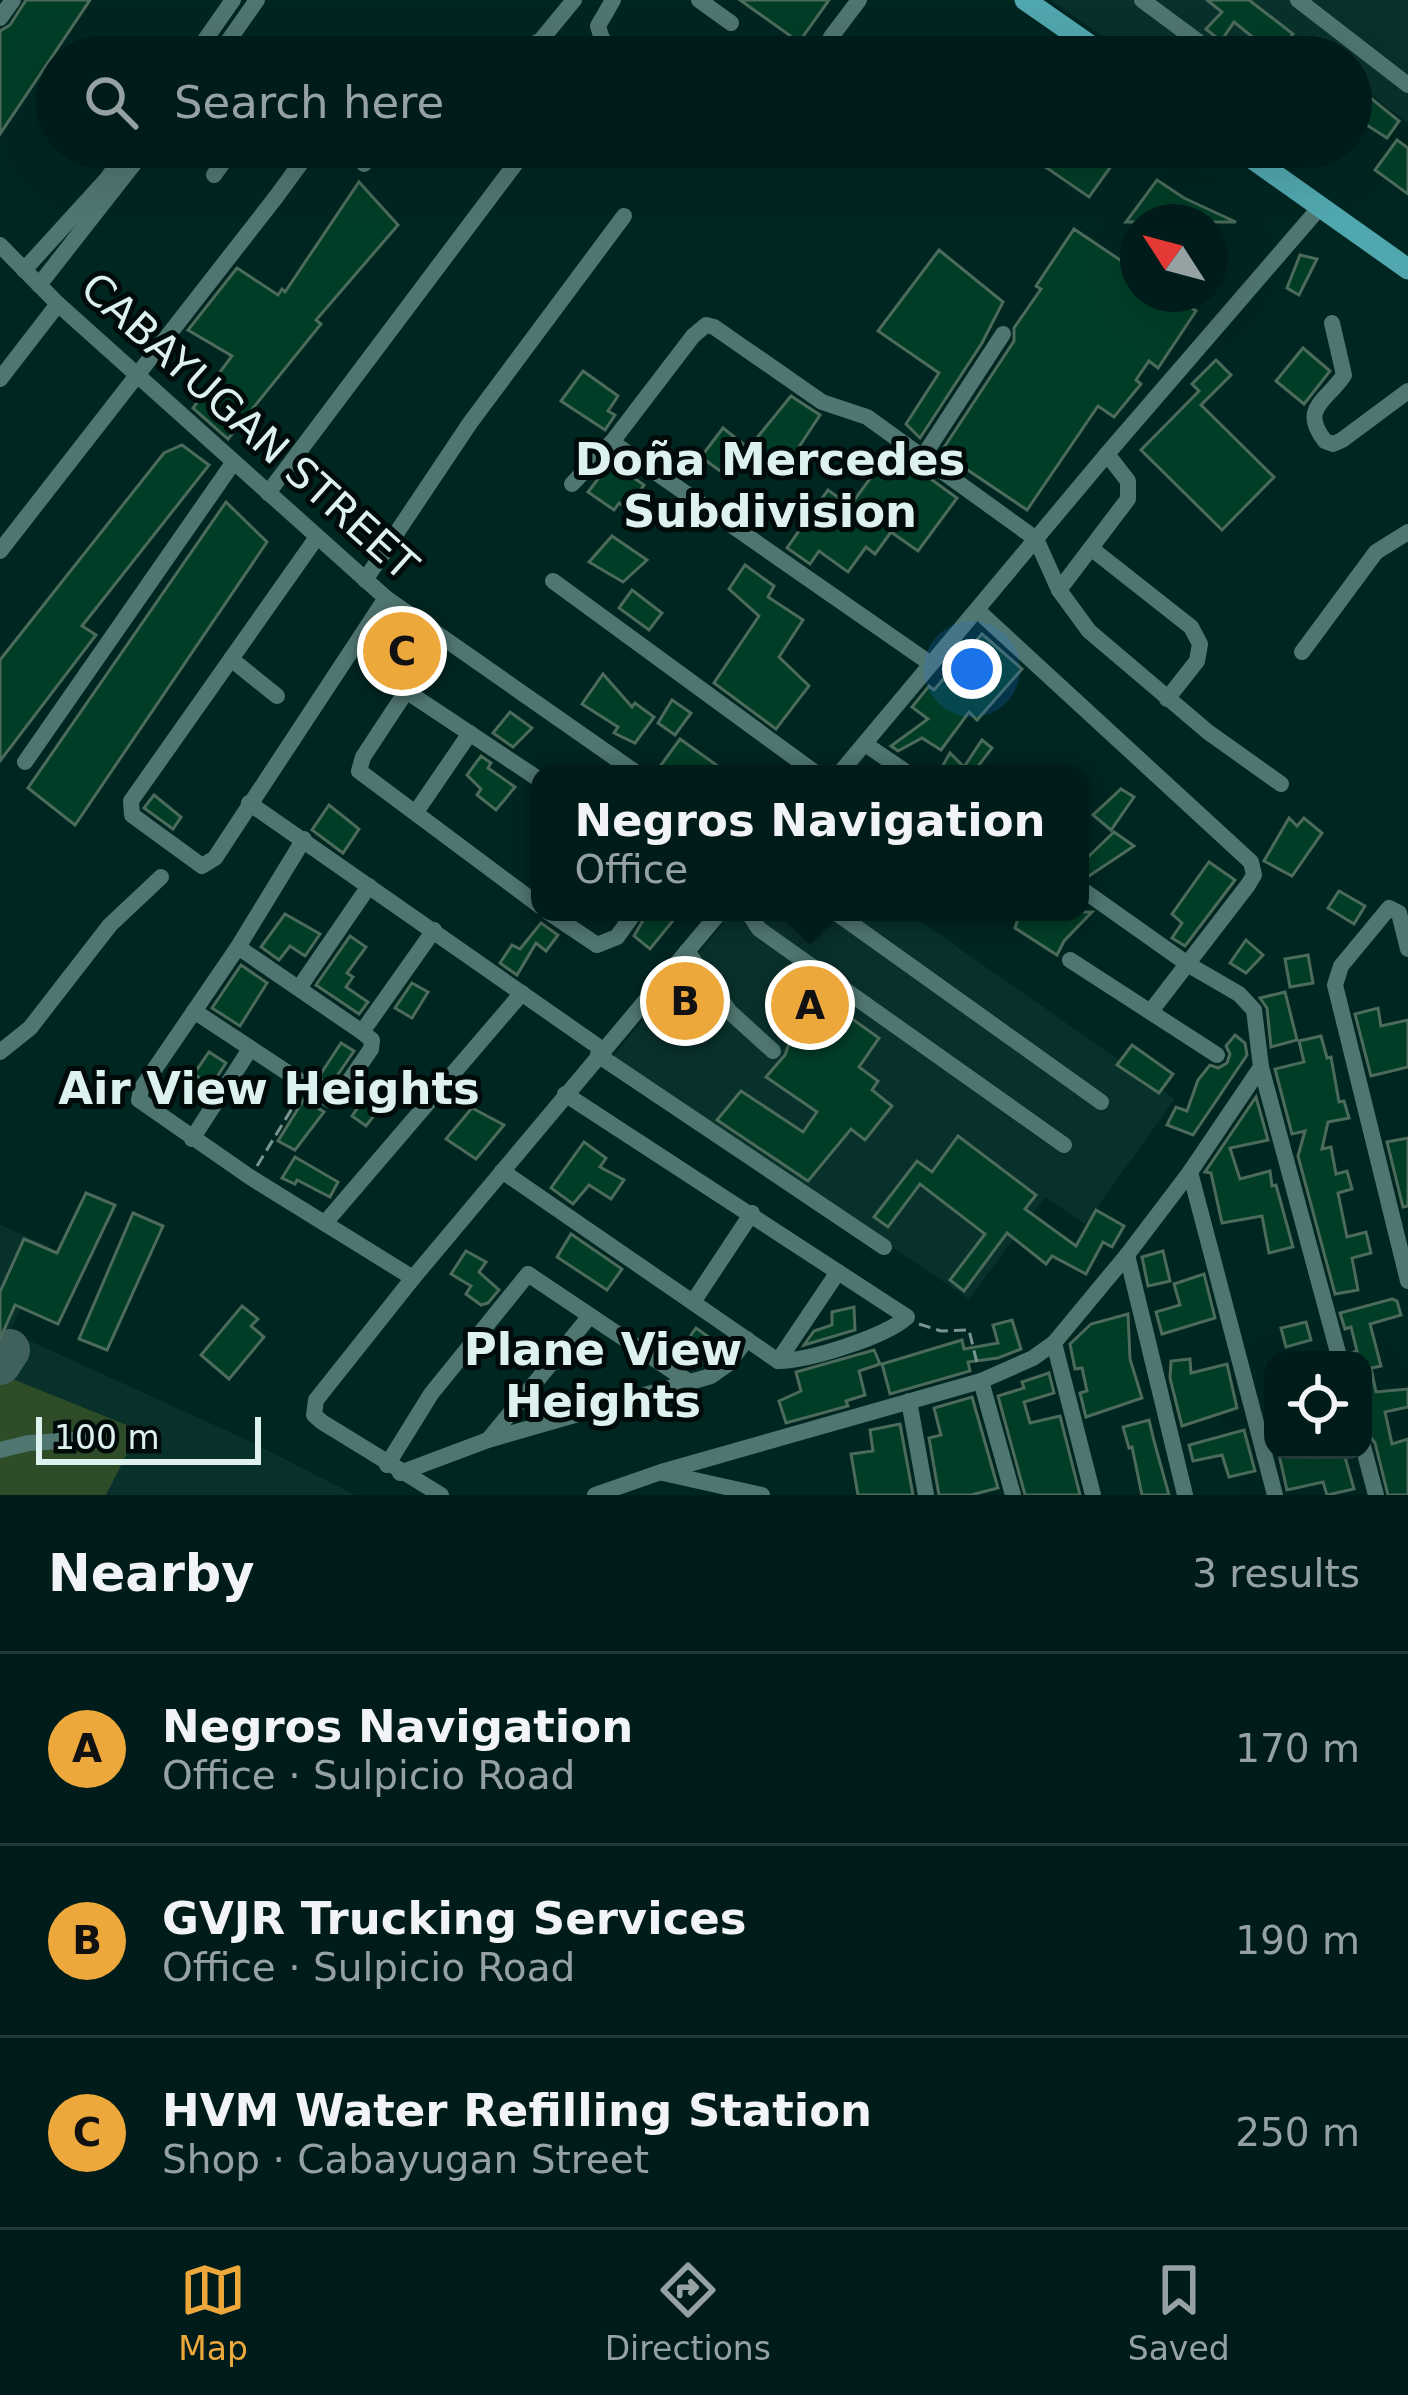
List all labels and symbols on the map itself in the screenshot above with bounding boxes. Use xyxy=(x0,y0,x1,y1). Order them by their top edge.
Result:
north arrow xyxy=(1120,204,1228,312)
street label: CABAYUGAN STREET xyxy=(72,263,428,590)
district label: Doña Mercedes Subdivision xyxy=(575,433,965,538)
pin: C xyxy=(363,606,441,696)
your location xyxy=(942,639,1002,699)
pin: B xyxy=(646,956,724,1046)
pin: A xyxy=(771,960,849,1050)
district label: Air View Heights xyxy=(58,1062,480,1115)
district label: Plane View Heights xyxy=(464,1323,742,1428)
scale bar xyxy=(36,1411,261,1464)

